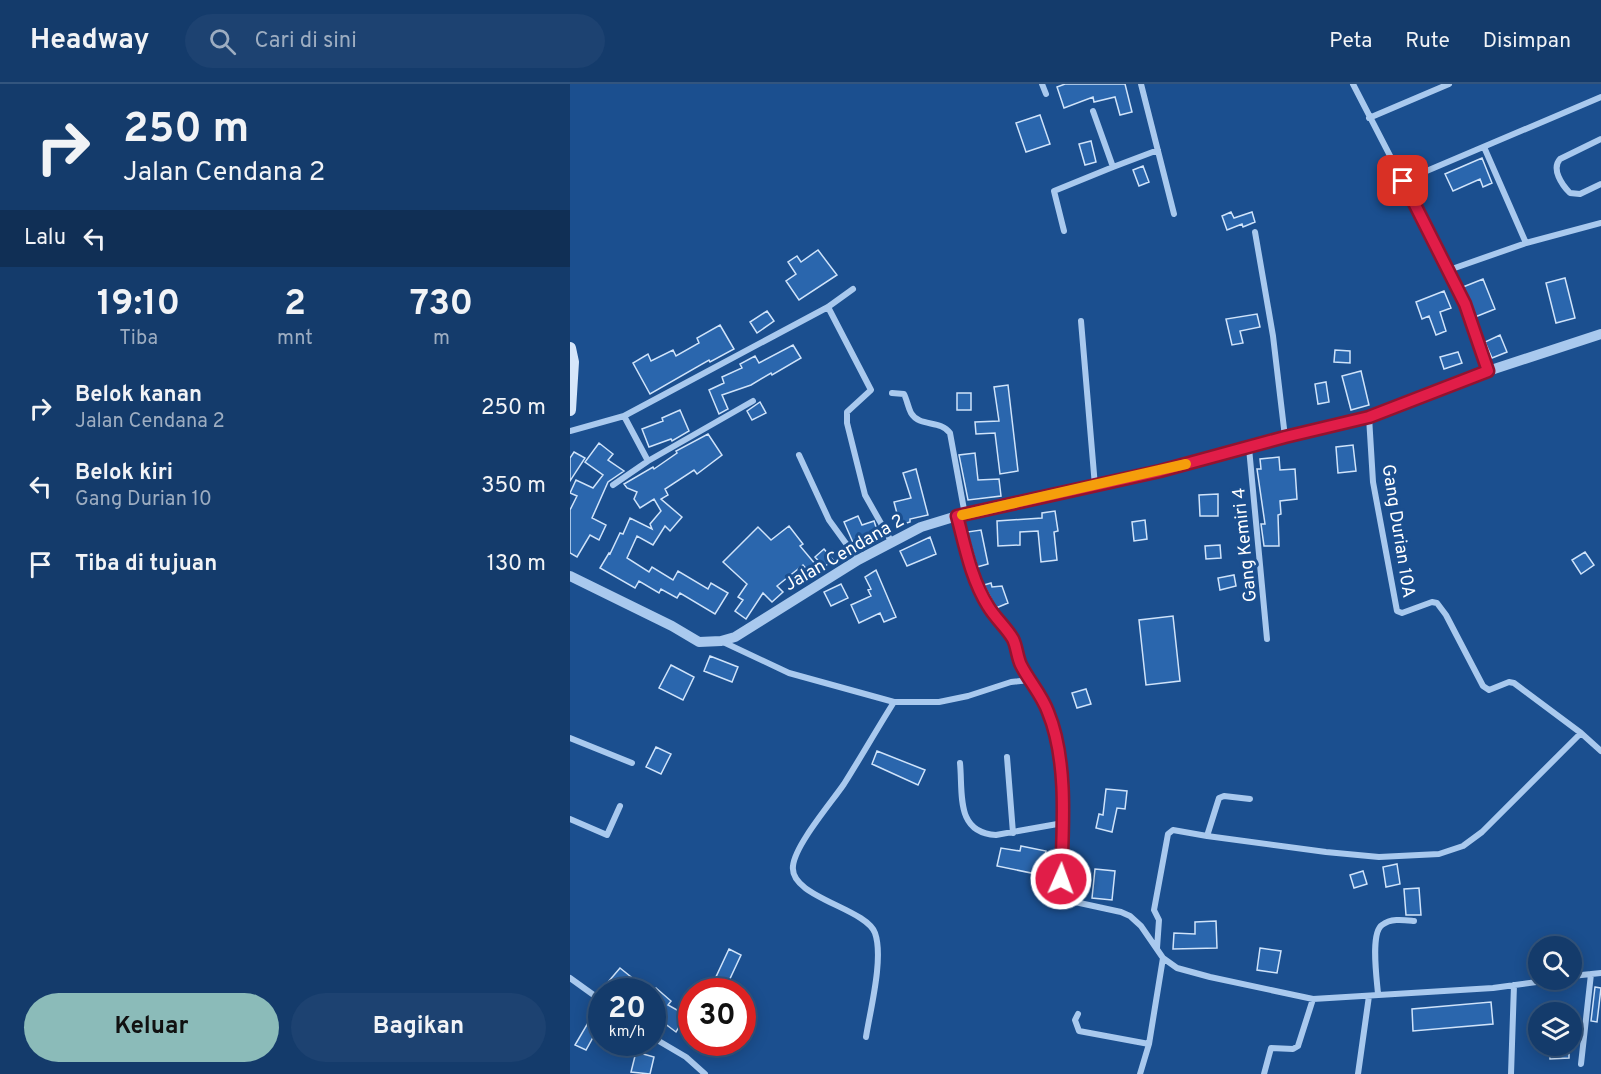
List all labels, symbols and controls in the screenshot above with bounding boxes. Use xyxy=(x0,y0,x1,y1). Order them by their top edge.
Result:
search box xyxy=(185,14,605,68)
text: Headway xyxy=(30,23,149,59)
icon: search xyxy=(206,25,239,58)
text: Cari di sini xyxy=(254,28,357,55)
text: Peta xyxy=(1329,28,1372,55)
text: Rute xyxy=(1405,28,1450,55)
text: Disimpan xyxy=(1483,28,1571,55)
text: 250 m xyxy=(123,104,249,157)
icon: right xyxy=(24,108,102,186)
pin xyxy=(1377,155,1428,206)
text: Jalan Cendana 2 xyxy=(123,156,325,190)
icon: arrive xyxy=(1386,164,1419,197)
icon: left xyxy=(78,222,111,255)
text: Lalu xyxy=(24,225,66,252)
text: 19:10 xyxy=(97,282,180,328)
text: 2 xyxy=(284,282,306,328)
text: 730 xyxy=(410,282,473,328)
text: Tiba xyxy=(119,326,158,352)
text: mnt xyxy=(277,326,313,352)
text: m xyxy=(433,326,450,352)
text: Belok kanan xyxy=(75,382,202,409)
icon: right xyxy=(24,392,57,425)
text: 250 m xyxy=(481,395,546,422)
text: Jalan Cendana 2 xyxy=(75,409,225,435)
text: Belok kiri xyxy=(75,460,173,487)
street label: Gang Durian 10A xyxy=(1376,463,1419,600)
icon: left xyxy=(24,470,57,503)
text: 350 m xyxy=(481,473,546,500)
text: Gang Durian 10 xyxy=(75,487,212,513)
street label: Gang Kemiri 4 xyxy=(1228,487,1263,603)
street label: Jalan Cendana 2 xyxy=(781,510,909,597)
icon: arrive xyxy=(24,548,57,581)
text: Tiba di tujuan xyxy=(75,551,217,578)
text: 130 m xyxy=(487,551,546,578)
position arrow xyxy=(1029,847,1093,911)
map controls xyxy=(1528,936,1582,1056)
button: search xyxy=(1528,936,1582,990)
speed limit sign: 30 xyxy=(678,978,756,1056)
text: 20 xyxy=(608,991,646,1028)
button: Keluar xyxy=(24,993,279,1062)
button: Bagikan xyxy=(291,993,546,1062)
button: layers xyxy=(1528,1002,1582,1056)
text: km/h xyxy=(609,1023,645,1042)

